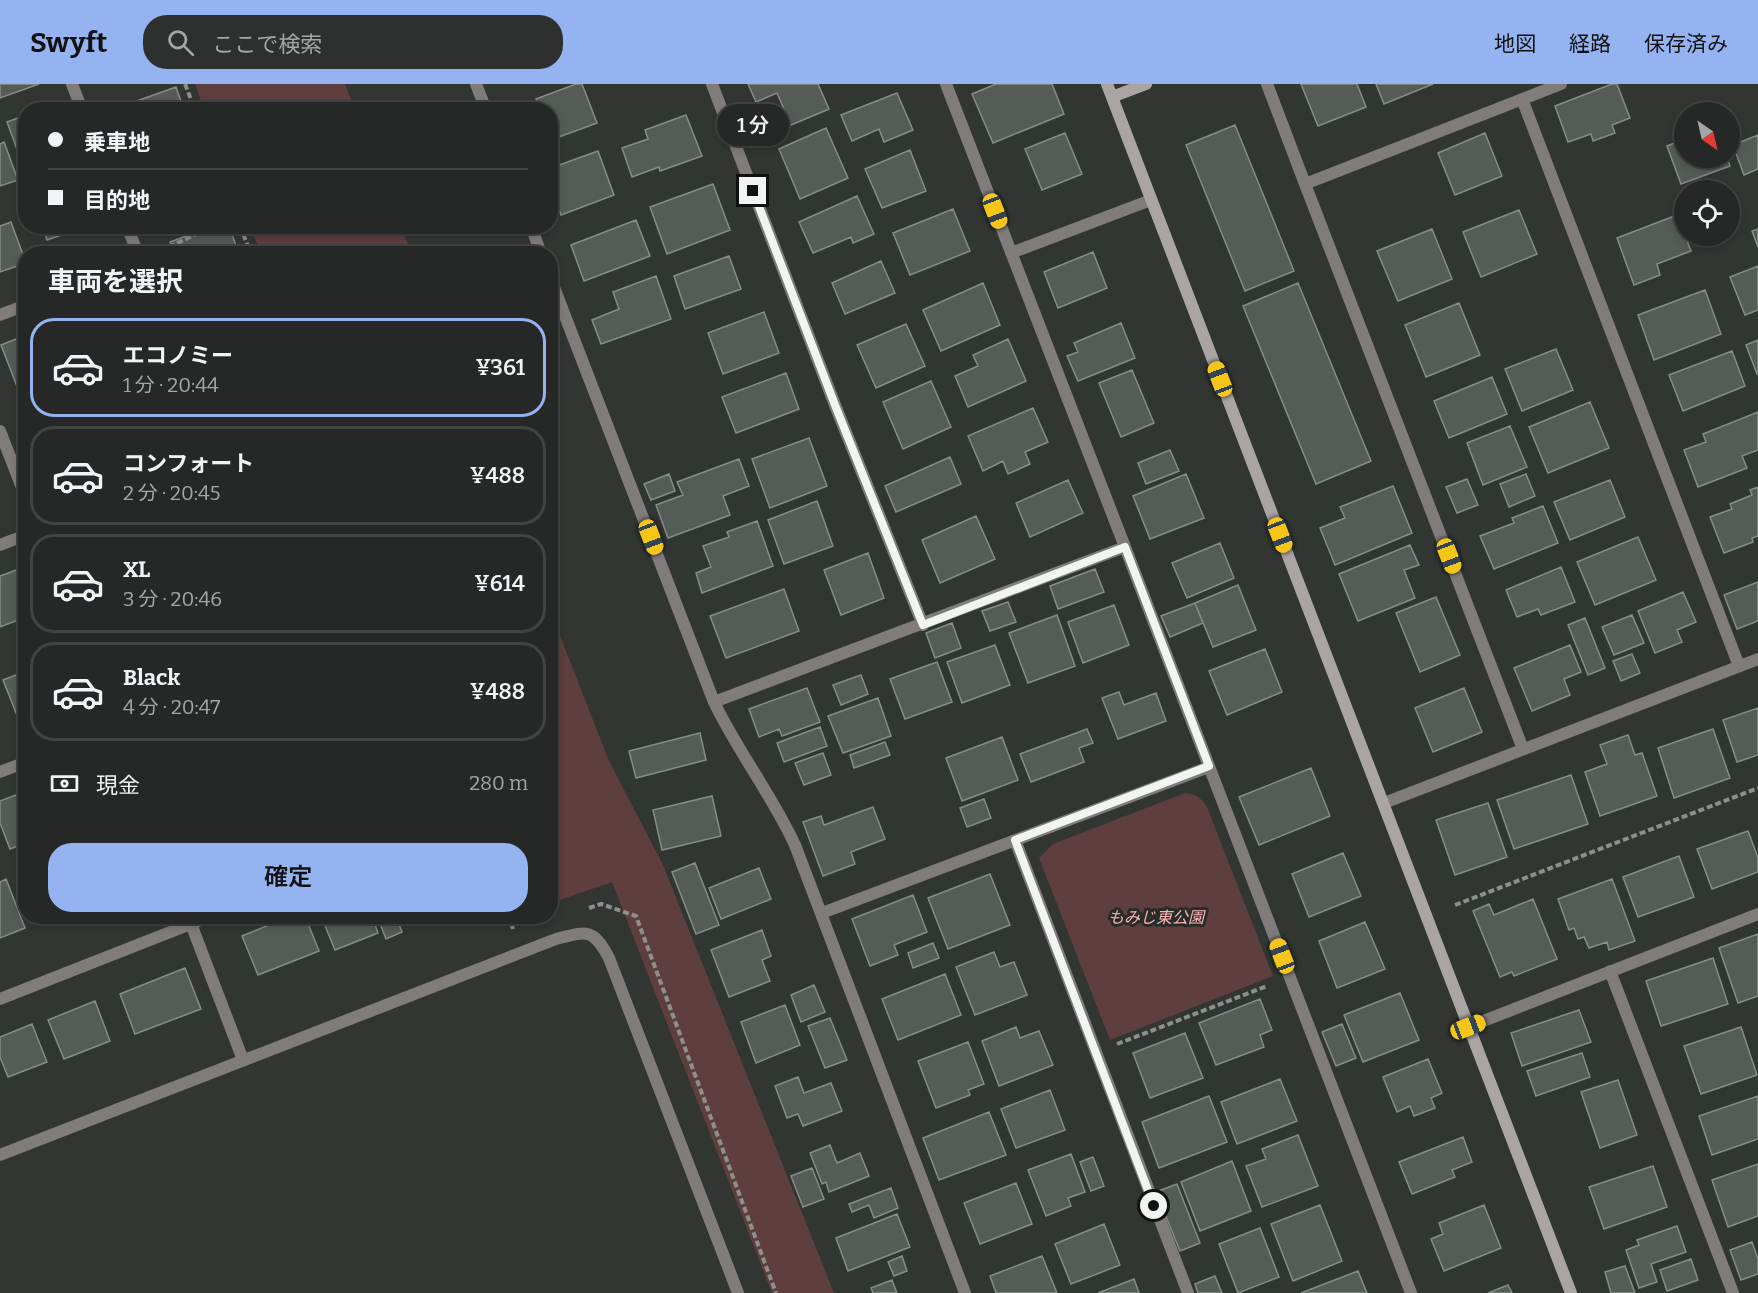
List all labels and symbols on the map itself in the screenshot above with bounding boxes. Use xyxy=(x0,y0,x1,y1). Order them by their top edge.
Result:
north arrow xyxy=(1674,102,1740,168)
callout: 1 分 xyxy=(717,104,789,146)
route end xyxy=(739,177,766,204)
car xyxy=(980,191,1010,231)
car xyxy=(1205,359,1235,399)
car xyxy=(1265,515,1295,555)
car xyxy=(636,517,666,557)
car xyxy=(1434,536,1464,576)
park label: もみじ東公園 xyxy=(1108,908,1206,927)
car xyxy=(1267,936,1297,976)
car xyxy=(1448,1012,1488,1042)
route start xyxy=(1140,1192,1167,1219)

